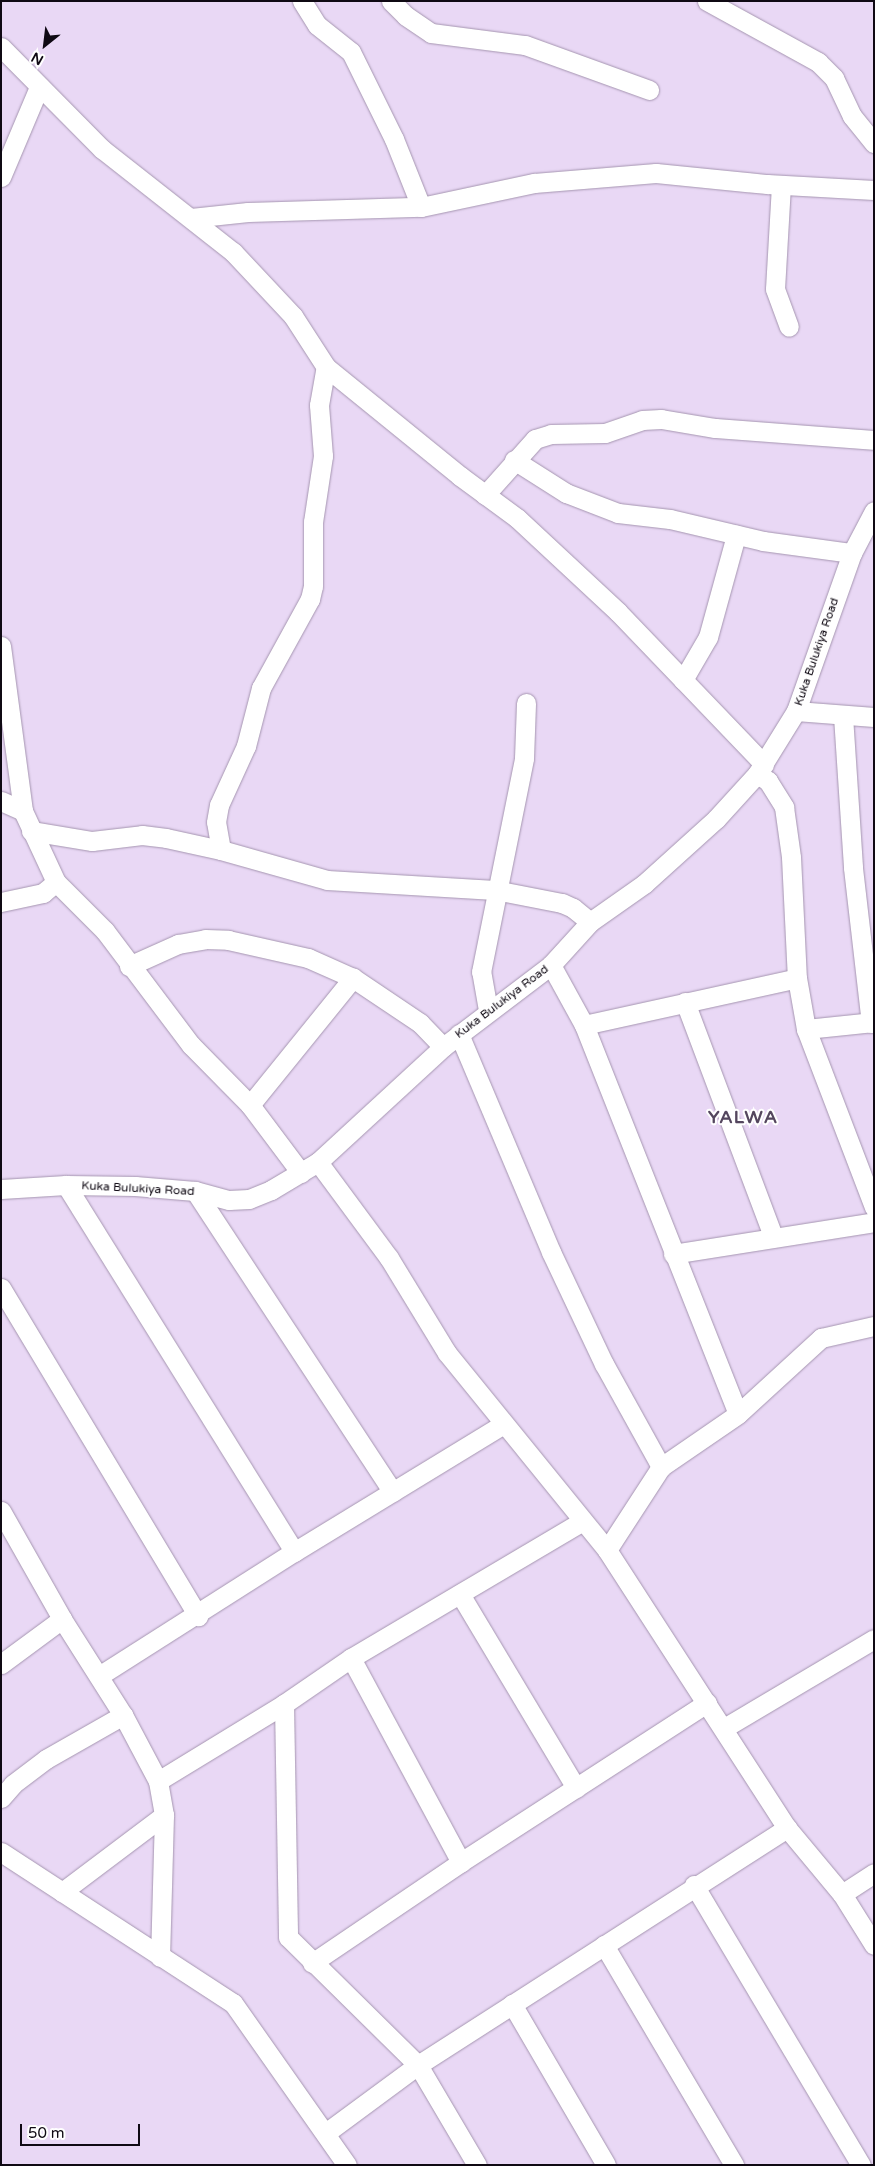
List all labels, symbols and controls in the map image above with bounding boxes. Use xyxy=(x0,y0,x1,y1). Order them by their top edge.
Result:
north arrow xyxy=(20,20,70,70)
text: N xyxy=(28,48,47,69)
street label: Kuka Bulukiya Road xyxy=(792,596,842,708)
street label: Kuka Bulukiya Road xyxy=(452,962,552,1042)
district label: YALWA xyxy=(707,1106,779,1128)
street label: Kuka Bulukiya Road xyxy=(81,1179,195,1199)
scale bar xyxy=(22,2114,142,2146)
text: 50 m xyxy=(28,2124,65,2142)

